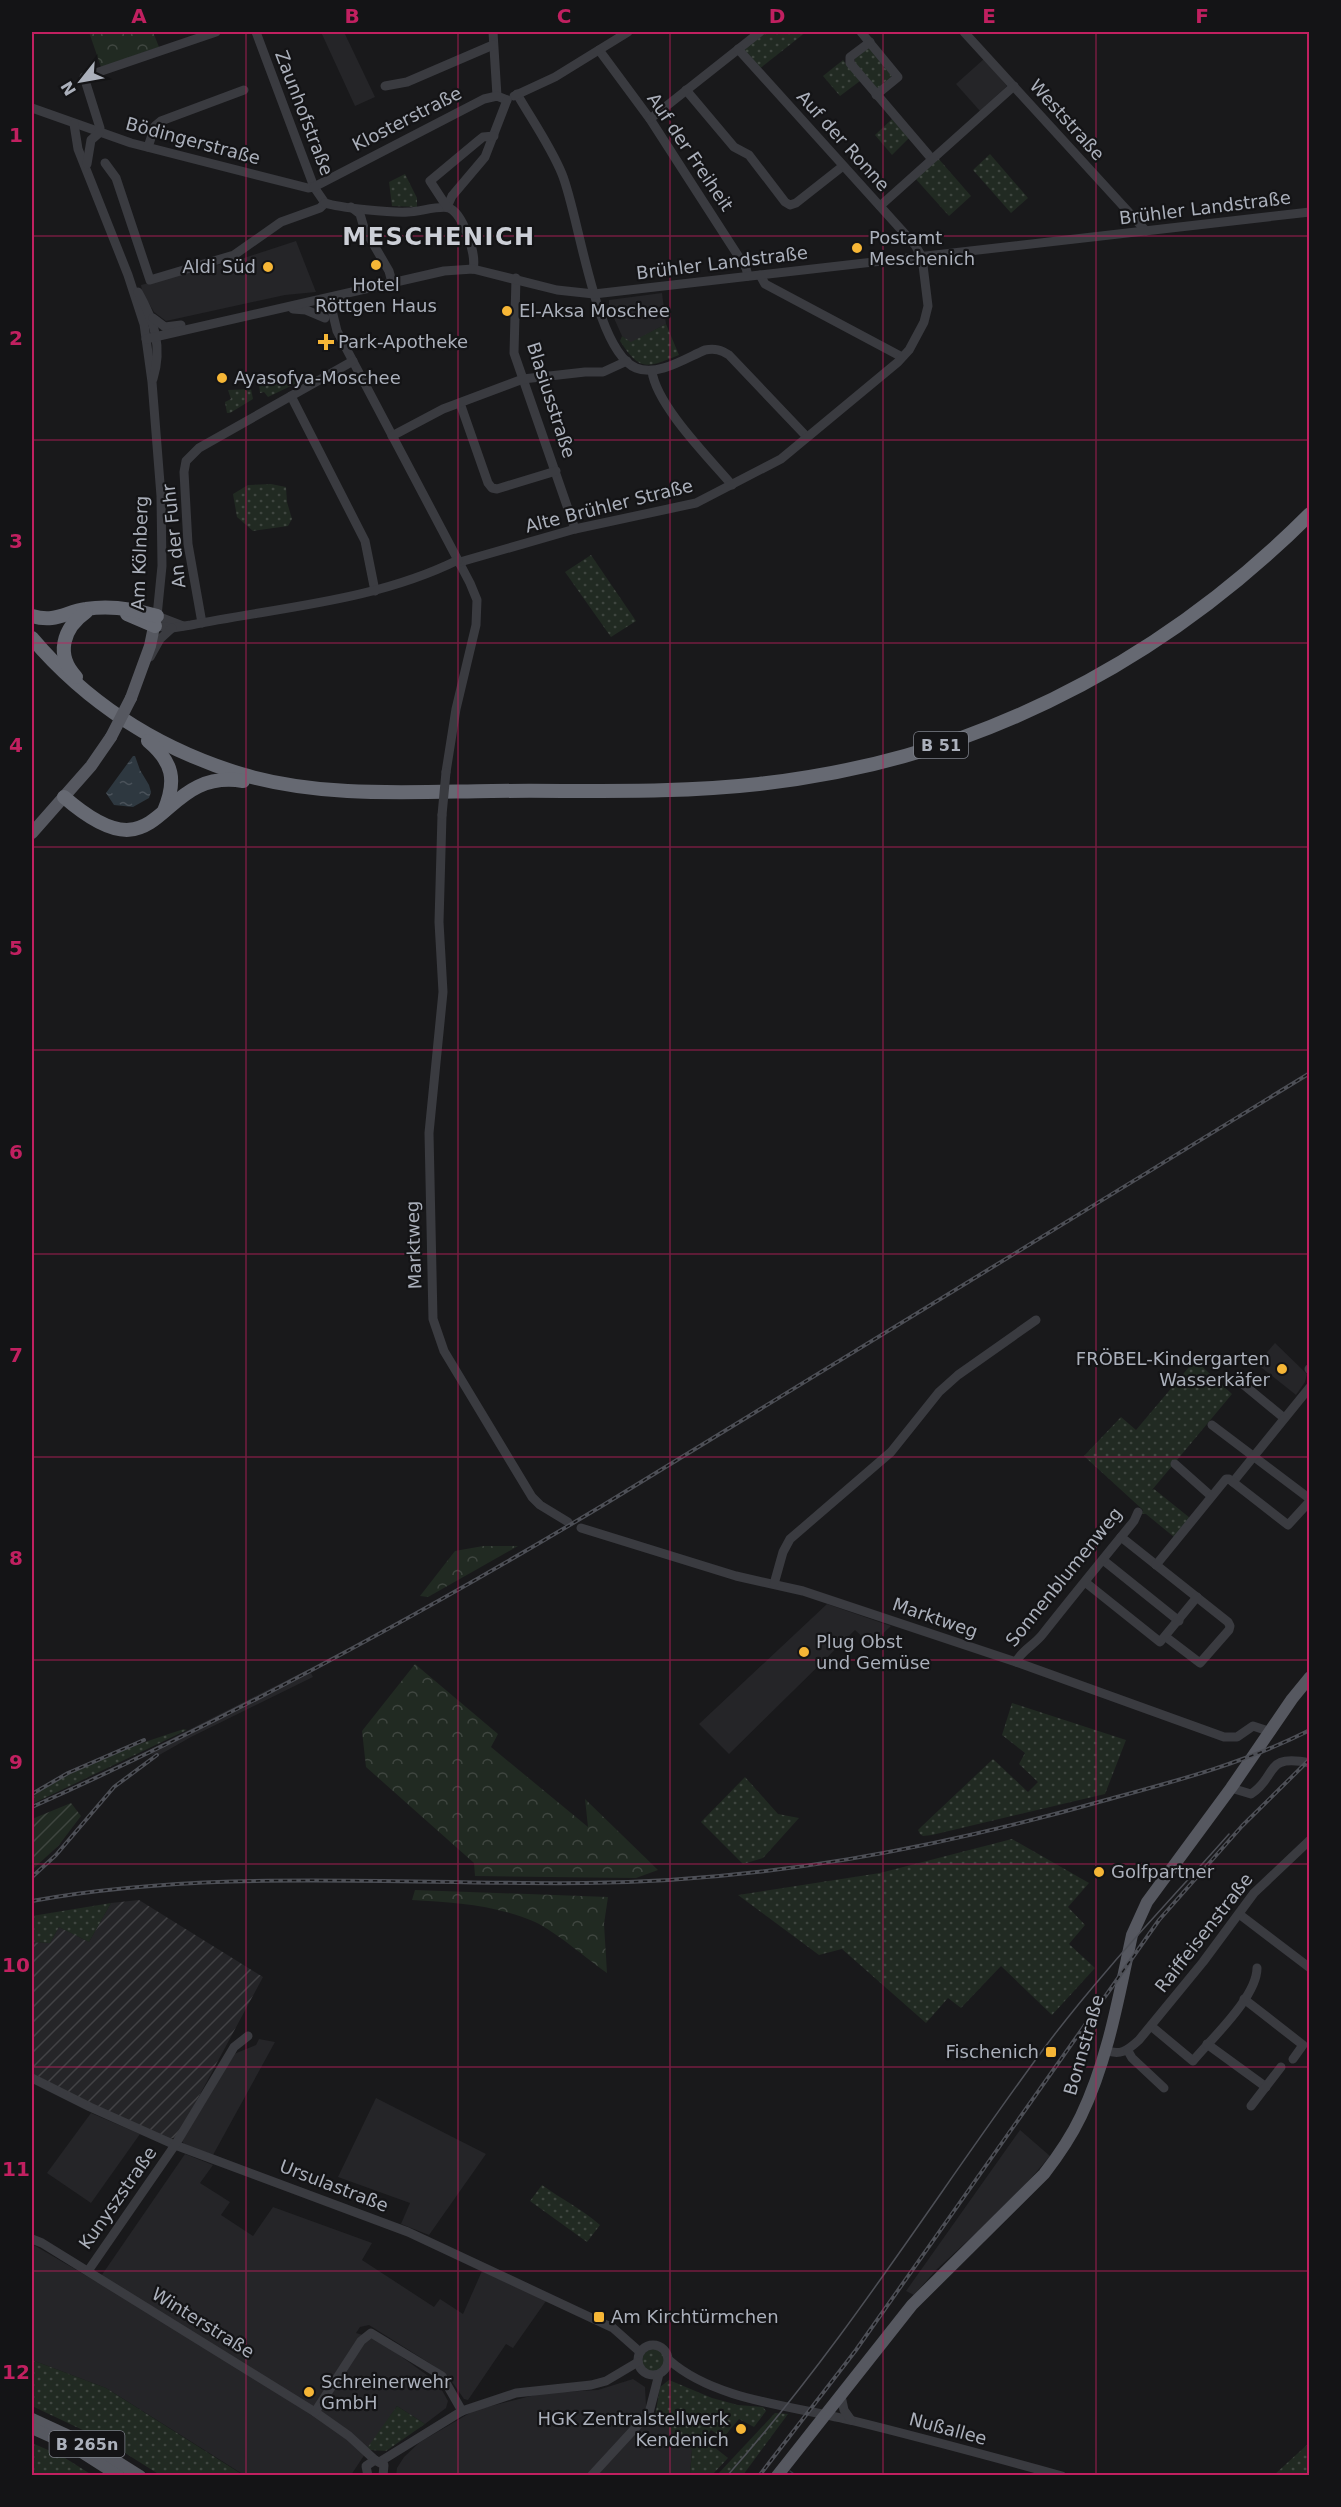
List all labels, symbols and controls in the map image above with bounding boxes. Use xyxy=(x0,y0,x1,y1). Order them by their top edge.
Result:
text: A xyxy=(131,4,147,28)
text: B xyxy=(344,4,360,28)
text: C xyxy=(557,4,571,28)
text: D xyxy=(769,4,785,28)
text: E xyxy=(982,4,996,28)
text: F xyxy=(1195,4,1209,28)
street label: Zaunhofstraße xyxy=(271,47,338,178)
north arrow xyxy=(51,51,111,111)
street label: Weststraße xyxy=(1026,75,1109,164)
text: N xyxy=(57,78,80,99)
street label: Klosterstraße xyxy=(349,82,465,155)
street label: Auf der Ronne xyxy=(793,86,894,195)
street label: Auf der Freiheit xyxy=(643,89,738,215)
street label: Bödingerstraße xyxy=(124,112,263,169)
text: 1 xyxy=(9,123,23,147)
street label: Brühler Landstraße xyxy=(1118,187,1292,228)
district label: MESCHENICH xyxy=(342,223,536,251)
place label: Postamt Meschenich xyxy=(869,227,975,269)
marker: Postamt Meschenich xyxy=(850,241,864,255)
street label: Brühler Landstraße xyxy=(635,242,809,283)
place label: Aldi Süd xyxy=(182,256,256,277)
marker: Hotel Röttgen Haus xyxy=(369,258,383,272)
marker: Aldi Süd xyxy=(261,260,275,274)
place label: Hotel Röttgen Haus xyxy=(315,274,437,316)
place label: El-Aksa Moschee xyxy=(519,300,670,321)
marker: El-Aksa Moschee xyxy=(500,304,514,318)
text: 2 xyxy=(9,326,23,350)
place label: Park-Apotheke xyxy=(338,331,468,352)
marker: Park-Apotheke xyxy=(319,335,333,349)
street label: Blasiusstraße xyxy=(523,339,580,461)
place label: Ayasofya-Moschee xyxy=(234,367,401,388)
marker: Ayasofya-Moschee xyxy=(215,371,229,385)
street label: Alte Brühler Straße xyxy=(523,474,695,537)
street label: An der Fuhr xyxy=(158,482,189,589)
street label: Am Kölnberg xyxy=(127,495,152,611)
text: 3 xyxy=(9,529,23,553)
road number: B 51 xyxy=(914,732,968,758)
text: 4 xyxy=(9,733,23,757)
text: 5 xyxy=(9,936,23,960)
text: 6 xyxy=(9,1140,23,1164)
street label: Marktweg xyxy=(401,1200,426,1290)
text: 7 xyxy=(9,1343,23,1367)
place label: FRÖBEL-Kindergarten Wasserkäfer xyxy=(1076,1348,1271,1390)
marker: FRÖBEL-Kindergarten Wasserkäfer xyxy=(1275,1362,1289,1376)
street label: Sonnenblumenweg xyxy=(1001,1503,1126,1650)
text: 8 xyxy=(9,1546,23,1570)
street label: Marktweg xyxy=(890,1593,981,1642)
place label: Plug Obst und Gemüse xyxy=(816,1631,930,1673)
marker: Plug Obst und Gemüse xyxy=(797,1645,811,1659)
text: 9 xyxy=(9,1750,23,1774)
place label: Golfpartner xyxy=(1111,1861,1215,1882)
marker: Golfpartner xyxy=(1092,1865,1106,1879)
street label: Raiffeisenstraße xyxy=(1150,1869,1257,1997)
text: 10 xyxy=(2,1953,30,1977)
street label: Bonnstraße xyxy=(1059,1992,1108,2097)
place label: Fischenich xyxy=(945,2041,1039,2062)
marker: Fischenich xyxy=(1044,2045,1058,2059)
street label: Kunyszstraße xyxy=(74,2142,161,2253)
street label: Ursulastraße xyxy=(277,2155,391,2216)
text: 11 xyxy=(2,2157,30,2181)
street label: Winterstraße xyxy=(148,2283,258,2362)
place label: Am Kirchtürmchen xyxy=(611,2306,779,2327)
marker: Am Kirchtürmchen xyxy=(592,2310,606,2324)
text: 12 xyxy=(2,2360,30,2384)
place label: Schreinerwehr GmbH xyxy=(321,2371,452,2413)
marker: Schreinerwehr GmbH xyxy=(302,2385,316,2399)
place label: HGK Zentralstellwerk Kendenich xyxy=(538,2408,730,2450)
street label: Nußallee xyxy=(907,2408,989,2449)
marker: HGK Zentralstellwerk Kendenich xyxy=(734,2422,748,2436)
road number: B 265n xyxy=(50,2431,124,2457)

